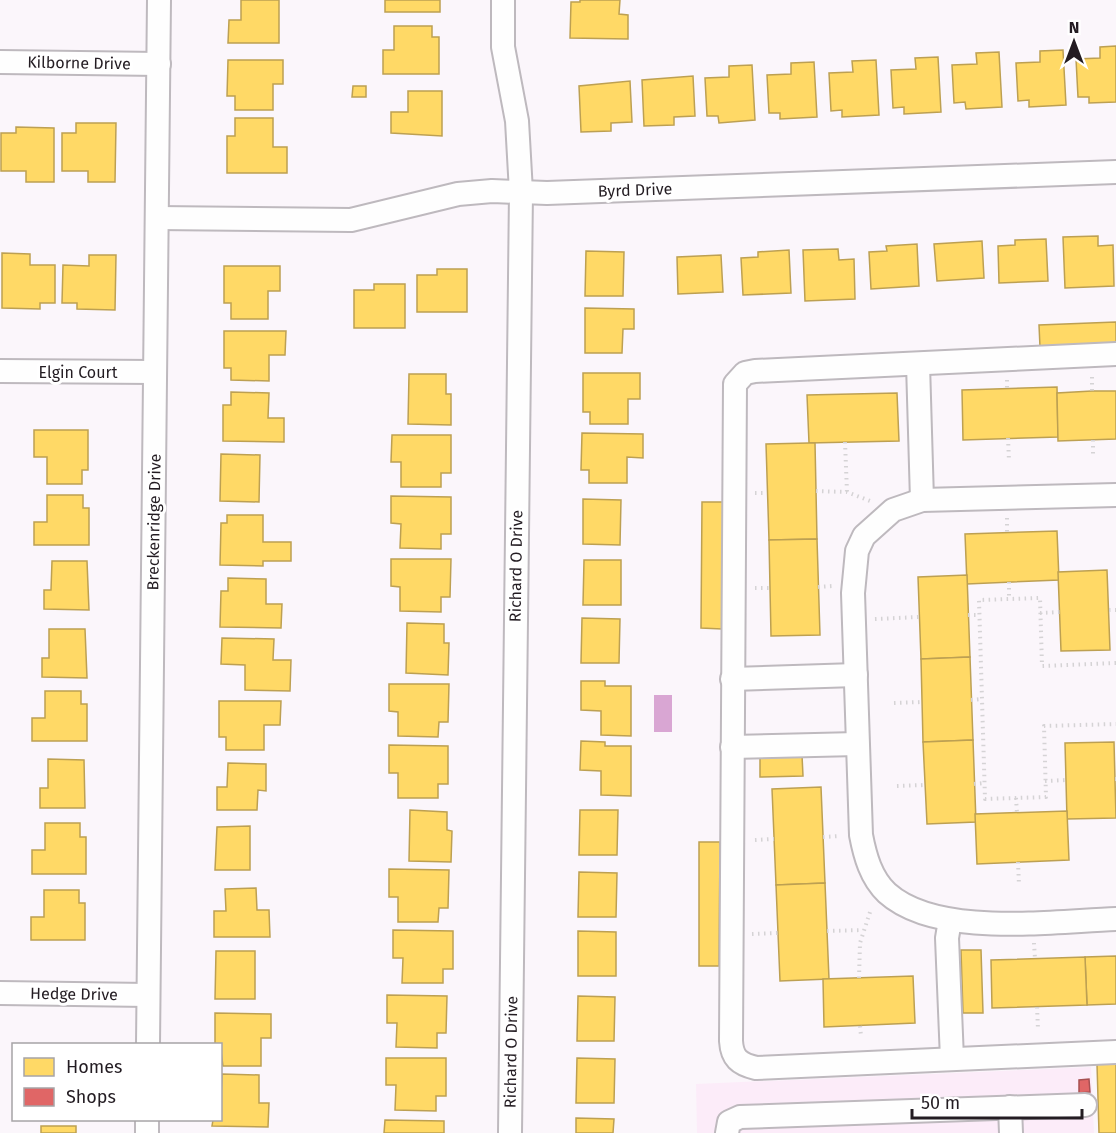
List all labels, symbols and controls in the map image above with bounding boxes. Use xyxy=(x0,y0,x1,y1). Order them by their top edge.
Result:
north arrow xyxy=(1044,12,1104,72)
text: N xyxy=(1069,18,1079,37)
street label: Kilborne Drive xyxy=(27,53,131,73)
street label: Byrd Drive xyxy=(597,179,673,201)
street label: Elgin Court xyxy=(39,363,118,382)
street label: Breckenridge Drive xyxy=(143,453,165,591)
street label: Richard O Drive xyxy=(506,510,526,622)
street label: Hedge Drive xyxy=(30,984,118,1004)
street label: Richard O Drive xyxy=(501,996,521,1108)
legend xyxy=(12,1043,222,1121)
text: Homes xyxy=(66,1056,122,1078)
scale bar xyxy=(912,1082,1082,1120)
text: Shops xyxy=(66,1086,116,1108)
text: 50 m xyxy=(921,1092,960,1114)

